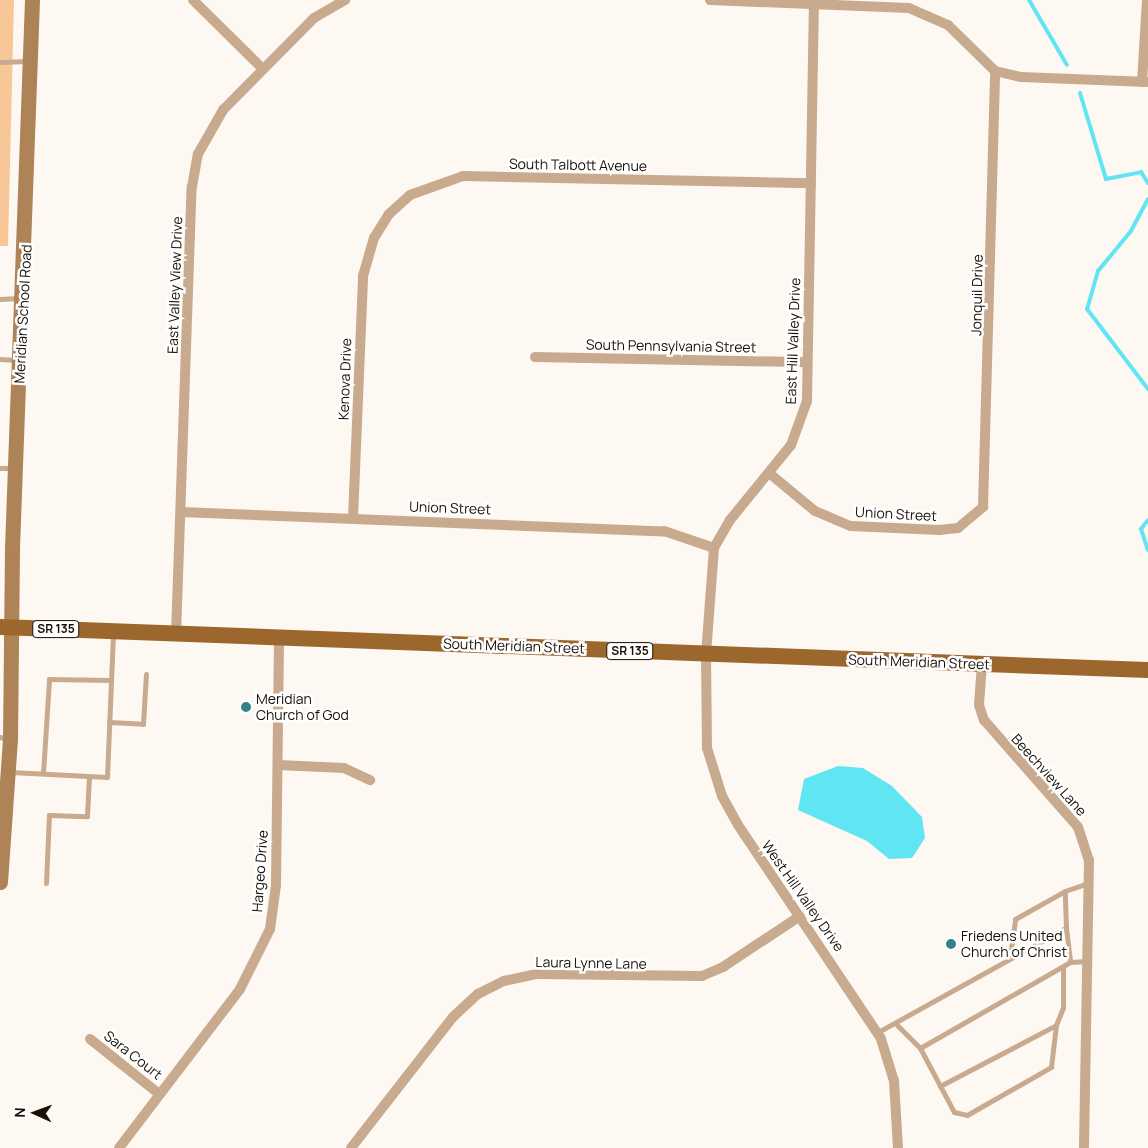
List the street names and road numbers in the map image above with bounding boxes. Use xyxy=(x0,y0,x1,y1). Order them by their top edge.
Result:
street label: South Talbott Avenue xyxy=(509,155,647,175)
street label: East Valley View Drive xyxy=(164,216,186,354)
street label: Meridian School Road xyxy=(11,244,35,384)
street label: Jonquil Drive xyxy=(968,254,986,336)
street label: East Hill Valley Drive xyxy=(782,277,804,405)
street label: South Pennsylvania Street xyxy=(586,336,756,356)
street label: Kenova Drive xyxy=(335,338,355,420)
street label: Union Street xyxy=(409,498,491,518)
street label: Union Street xyxy=(855,503,937,525)
road number: SR 135 xyxy=(32,620,80,638)
street label: South Meridian Street xyxy=(443,635,585,657)
road number: SR 135 xyxy=(606,641,654,660)
street label: South Meridian Street xyxy=(848,651,990,673)
street label: Beechview Lane xyxy=(1008,731,1090,819)
street label: Hargeo Drive xyxy=(249,829,271,913)
street label: West Hill Valley Drive xyxy=(758,837,848,955)
street label: Laura Lynne Lane xyxy=(535,954,647,972)
street label: Sara Court xyxy=(101,1027,165,1083)

